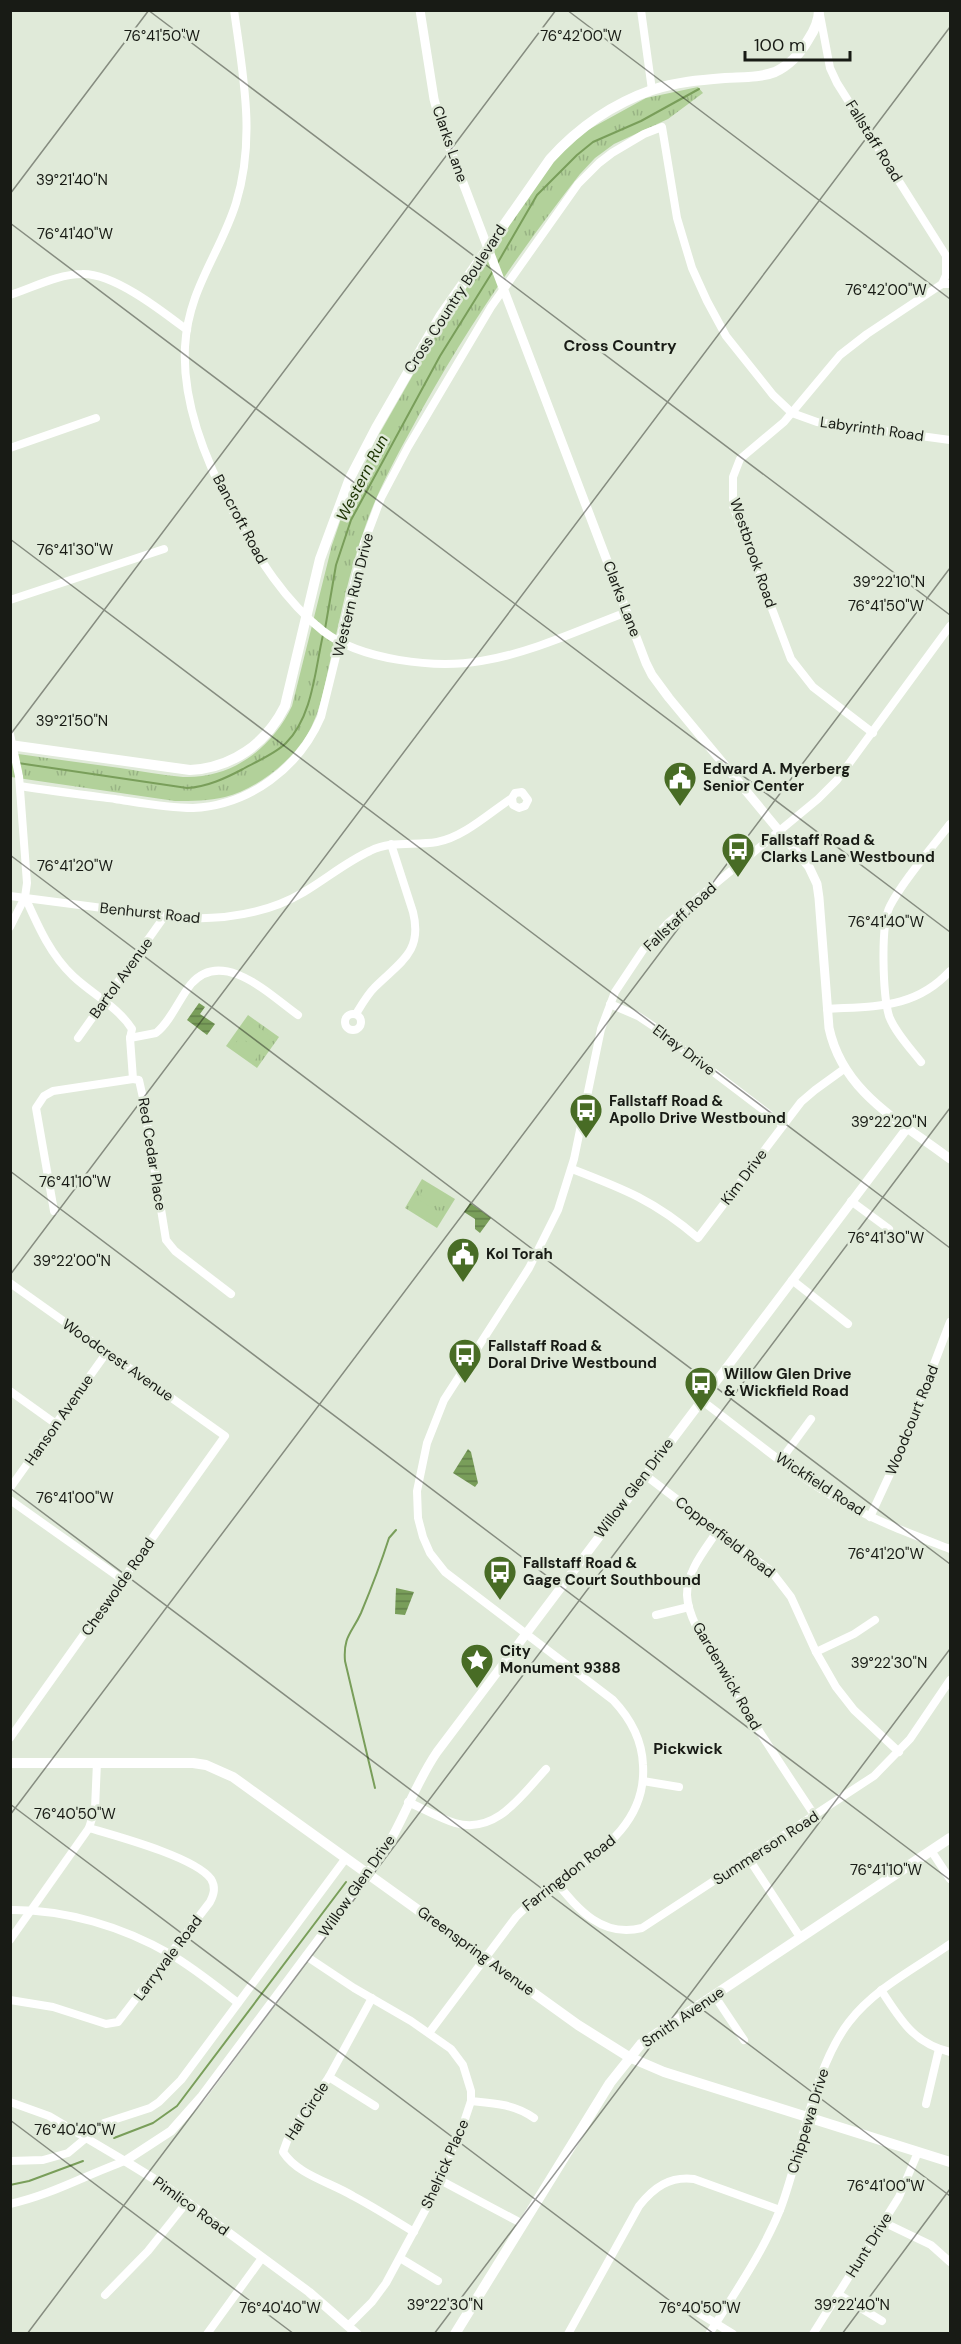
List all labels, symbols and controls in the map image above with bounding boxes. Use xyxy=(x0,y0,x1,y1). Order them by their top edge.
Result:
scale bar xyxy=(745,24,850,62)
text: 76°41'50"W xyxy=(124,26,201,46)
text: 76°42'00"W xyxy=(540,26,622,46)
text: 100 m xyxy=(754,33,805,57)
street label: Fallstaff Road xyxy=(841,96,907,186)
street label: Clarks Lane xyxy=(428,103,472,185)
text: 39°21'40"N xyxy=(36,170,108,190)
street label: Cross Country Boulevard xyxy=(399,221,511,377)
text: 76°41'40"W xyxy=(37,224,113,244)
text: 76°42'00"W xyxy=(845,280,927,300)
district label: Cross Country xyxy=(563,335,677,356)
street label: Labyrinth Road xyxy=(819,412,925,446)
water label: Western Run xyxy=(331,431,393,525)
street label: Bancroft Road xyxy=(208,471,272,567)
street label: Westbrook Road xyxy=(725,496,781,610)
street label: Western Run Drive xyxy=(328,531,378,659)
text: 76°41'30"W xyxy=(37,540,114,560)
street label: Clarks Lane xyxy=(598,558,646,640)
text: 39°22'10"N xyxy=(853,572,925,592)
text: 76°41'50"W xyxy=(848,596,925,616)
text: 39°21'50"N xyxy=(36,711,108,731)
place label: Edward A. Myerberg Senior Center xyxy=(703,759,850,796)
public building icon: Edward A. Myerberg Senior Center xyxy=(662,760,698,807)
place label: Fallstaff Road & Clarks Lane Westbound xyxy=(761,830,935,867)
bus stop icon: Fallstaff Road & Clarks Lane Westbound xyxy=(720,831,756,878)
text: 76°41'20"W xyxy=(37,856,113,876)
street label: Fallstaff Road xyxy=(639,878,721,956)
street label: Benhurst Road xyxy=(99,898,201,928)
text: 76°41'40"W xyxy=(848,912,924,932)
street label: Bartol Avenue xyxy=(85,933,157,1023)
street label: Elray Drive xyxy=(649,1020,719,1080)
place label: Fallstaff Road & Apollo Drive Westbound xyxy=(609,1091,786,1128)
bus stop icon: Fallstaff Road & Apollo Drive Westbound xyxy=(568,1092,604,1139)
street label: Red Cedar Place xyxy=(133,1096,171,1212)
text: 39°22'20"N xyxy=(851,1112,927,1132)
street label: Kim Drive xyxy=(716,1145,772,1209)
text: 76°41'10"W xyxy=(39,1172,112,1192)
text: 76°41'30"W xyxy=(848,1228,925,1248)
public building icon: Kol Torah xyxy=(445,1236,481,1283)
place label: Kol Torah xyxy=(486,1244,553,1264)
text: 39°22'00"N xyxy=(33,1251,111,1271)
street label: Woodcrest Avenue xyxy=(58,1314,178,1406)
place label: Fallstaff Road & Doral Drive Westbound xyxy=(488,1336,657,1373)
bus stop icon: Fallstaff Road & Doral Drive Westbound xyxy=(447,1337,483,1384)
street label: Woodcourt Road xyxy=(881,1362,943,1478)
place label: Willow Glen Drive & Wickfield Road xyxy=(724,1364,852,1401)
bus stop icon: Willow Glen Drive & Wickfield Road xyxy=(683,1365,719,1412)
street label: Hanson Avenue xyxy=(20,1370,98,1470)
street label: Willow Glen Drive xyxy=(590,1434,678,1542)
street label: Wickfield Road xyxy=(771,1448,869,1520)
text: 76°41'00"W xyxy=(36,1488,114,1508)
street label: Copperfield Road xyxy=(671,1492,779,1582)
street label: Cheswolde Road xyxy=(77,1534,159,1640)
text: 76°41'20"W xyxy=(848,1544,924,1564)
place label: Fallstaff Road & Gage Court Southbound xyxy=(523,1553,701,1590)
bus stop icon: Fallstaff Road & Gage Court Southbound xyxy=(482,1554,518,1601)
street label: Gardenwick Road xyxy=(688,1618,766,1734)
place label: City Monument 9388 xyxy=(500,1641,621,1678)
place icon: City Monument 9388 xyxy=(459,1642,495,1689)
text: 39°22'30"N xyxy=(851,1653,927,1673)
district label: Pickwick xyxy=(653,1738,724,1759)
text: 76°40'50"W xyxy=(34,1804,116,1824)
street label: Summerson Road xyxy=(709,1806,823,1890)
street label: Farringdon Road xyxy=(518,1830,620,1916)
street label: Willow Glen Drive xyxy=(314,1831,400,1941)
text: 76°41'10"W xyxy=(850,1860,923,1880)
street label: Greenspring Avenue xyxy=(413,1902,539,2000)
street label: Larryvale Road xyxy=(129,1911,207,2005)
street label: Smith Avenue xyxy=(638,1982,728,2052)
street label: Chippewa Drive xyxy=(783,2066,833,2176)
street label: Hal Circle xyxy=(281,2078,333,2144)
street label: Shelrick Place xyxy=(416,2116,474,2212)
text: 76°40'40"W xyxy=(34,2120,116,2140)
street label: Pimlico Road xyxy=(149,2172,233,2240)
text: 76°41'00"W xyxy=(847,2176,925,2196)
street label: Hunt Drive xyxy=(841,2209,897,2281)
text: 39°22'30"N xyxy=(407,2295,483,2315)
text: 39°22'40"N xyxy=(814,2295,890,2315)
text: 76°40'40"W xyxy=(239,2298,321,2318)
text: 76°40'50"W xyxy=(659,2298,741,2318)

